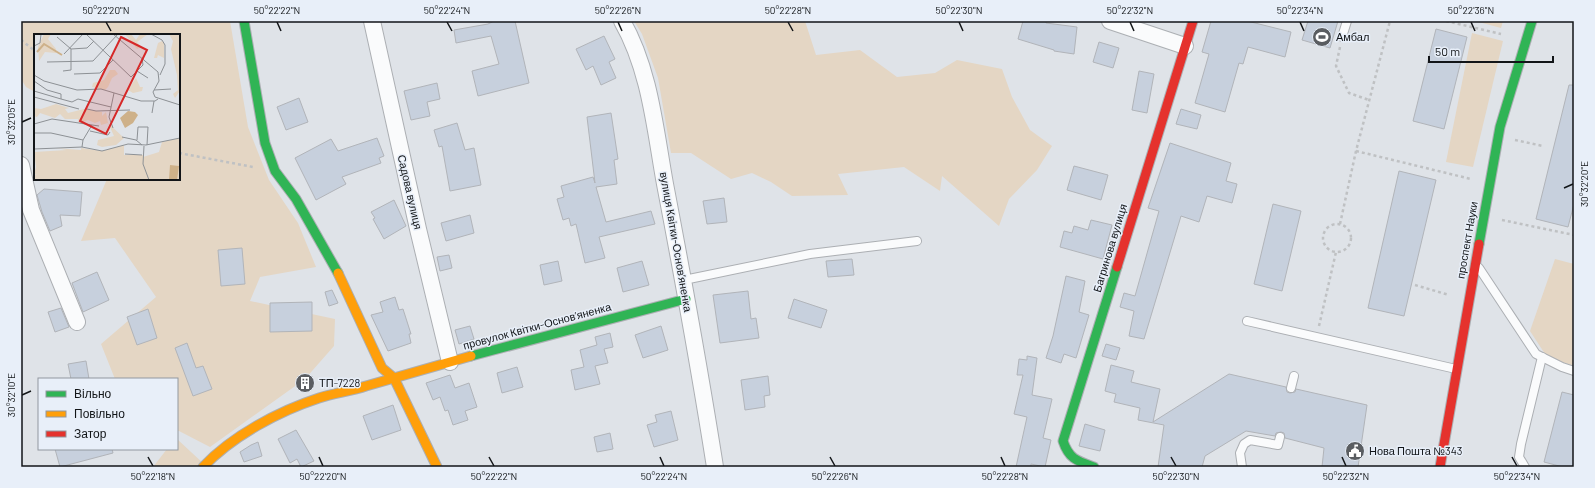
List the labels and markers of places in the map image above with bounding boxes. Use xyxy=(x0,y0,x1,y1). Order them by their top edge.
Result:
sports icon: Амбал xyxy=(1311,26,1333,48)
place label: Амбал xyxy=(1336,30,1369,43)
building icon: ТП-7228 xyxy=(294,372,316,394)
place label: ТП-7228 xyxy=(319,376,361,389)
public building icon: Нова Пошта №343 xyxy=(1344,440,1366,462)
place label: Нова Пошта №343 xyxy=(1369,444,1462,457)

